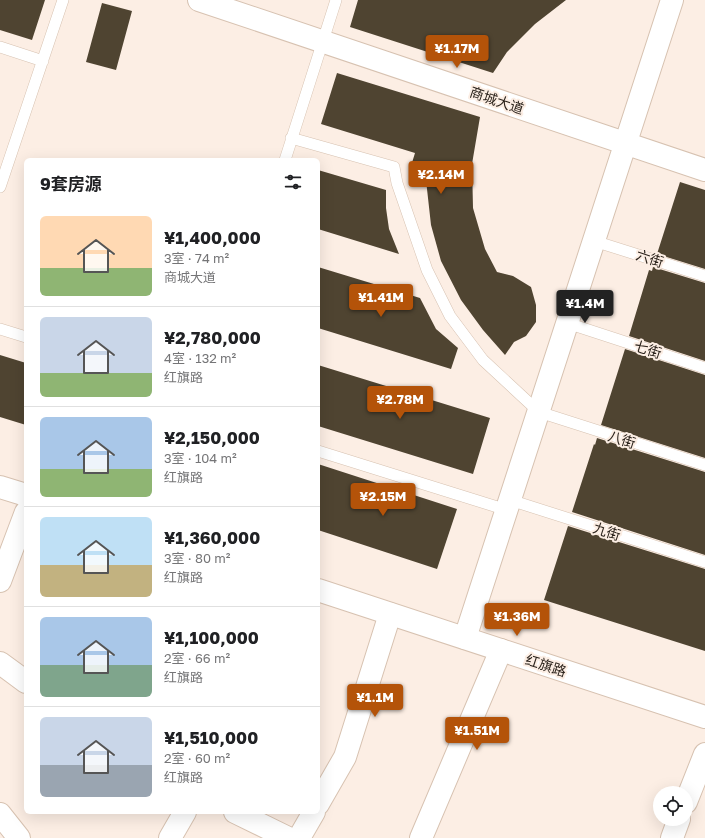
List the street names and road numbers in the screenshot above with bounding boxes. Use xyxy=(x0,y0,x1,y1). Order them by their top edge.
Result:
street label: 商城大道 xyxy=(468,83,526,117)
street label: 六街 xyxy=(634,246,666,270)
street label: 七街 xyxy=(632,337,664,361)
street label: 八街 xyxy=(606,427,638,451)
street label: 九街 xyxy=(591,519,623,543)
street label: 红旗路 xyxy=(523,650,569,680)

